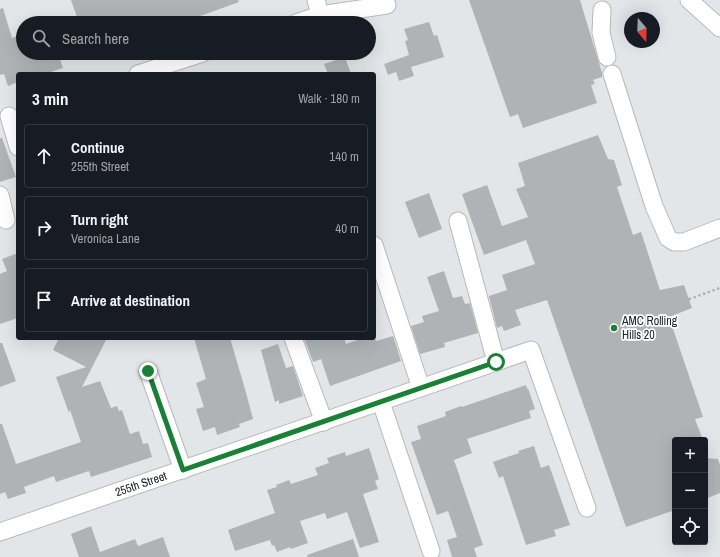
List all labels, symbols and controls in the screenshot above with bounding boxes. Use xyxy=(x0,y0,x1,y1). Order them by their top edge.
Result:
north arrow xyxy=(624,12,660,48)
search box xyxy=(16,16,376,60)
icon: search xyxy=(30,27,52,49)
text: Search here xyxy=(62,28,129,49)
text: 3 min xyxy=(32,87,68,110)
text: Walk · 180 m xyxy=(298,90,360,107)
text: Continue xyxy=(71,137,124,158)
icon: ahead xyxy=(33,145,55,167)
text: 140 m xyxy=(329,148,359,165)
text: 255th Street xyxy=(71,158,129,175)
text: Turn right xyxy=(71,209,128,230)
icon: right xyxy=(33,217,55,239)
text: 40 m xyxy=(335,220,359,237)
text: Veronica Lane xyxy=(71,230,140,247)
icon: arrive xyxy=(33,289,55,311)
text: Arrive at destination xyxy=(71,290,190,311)
place label: AMC Rolling Hills 20 xyxy=(621,313,678,343)
marker: AMC Rolling Hills 20 xyxy=(609,323,619,333)
route start xyxy=(487,353,505,371)
route end xyxy=(139,362,157,380)
map controls xyxy=(672,437,708,545)
button: + xyxy=(672,437,708,473)
street label: 255th Street xyxy=(113,468,169,500)
button: − xyxy=(672,473,708,509)
button: locate xyxy=(672,509,708,545)

